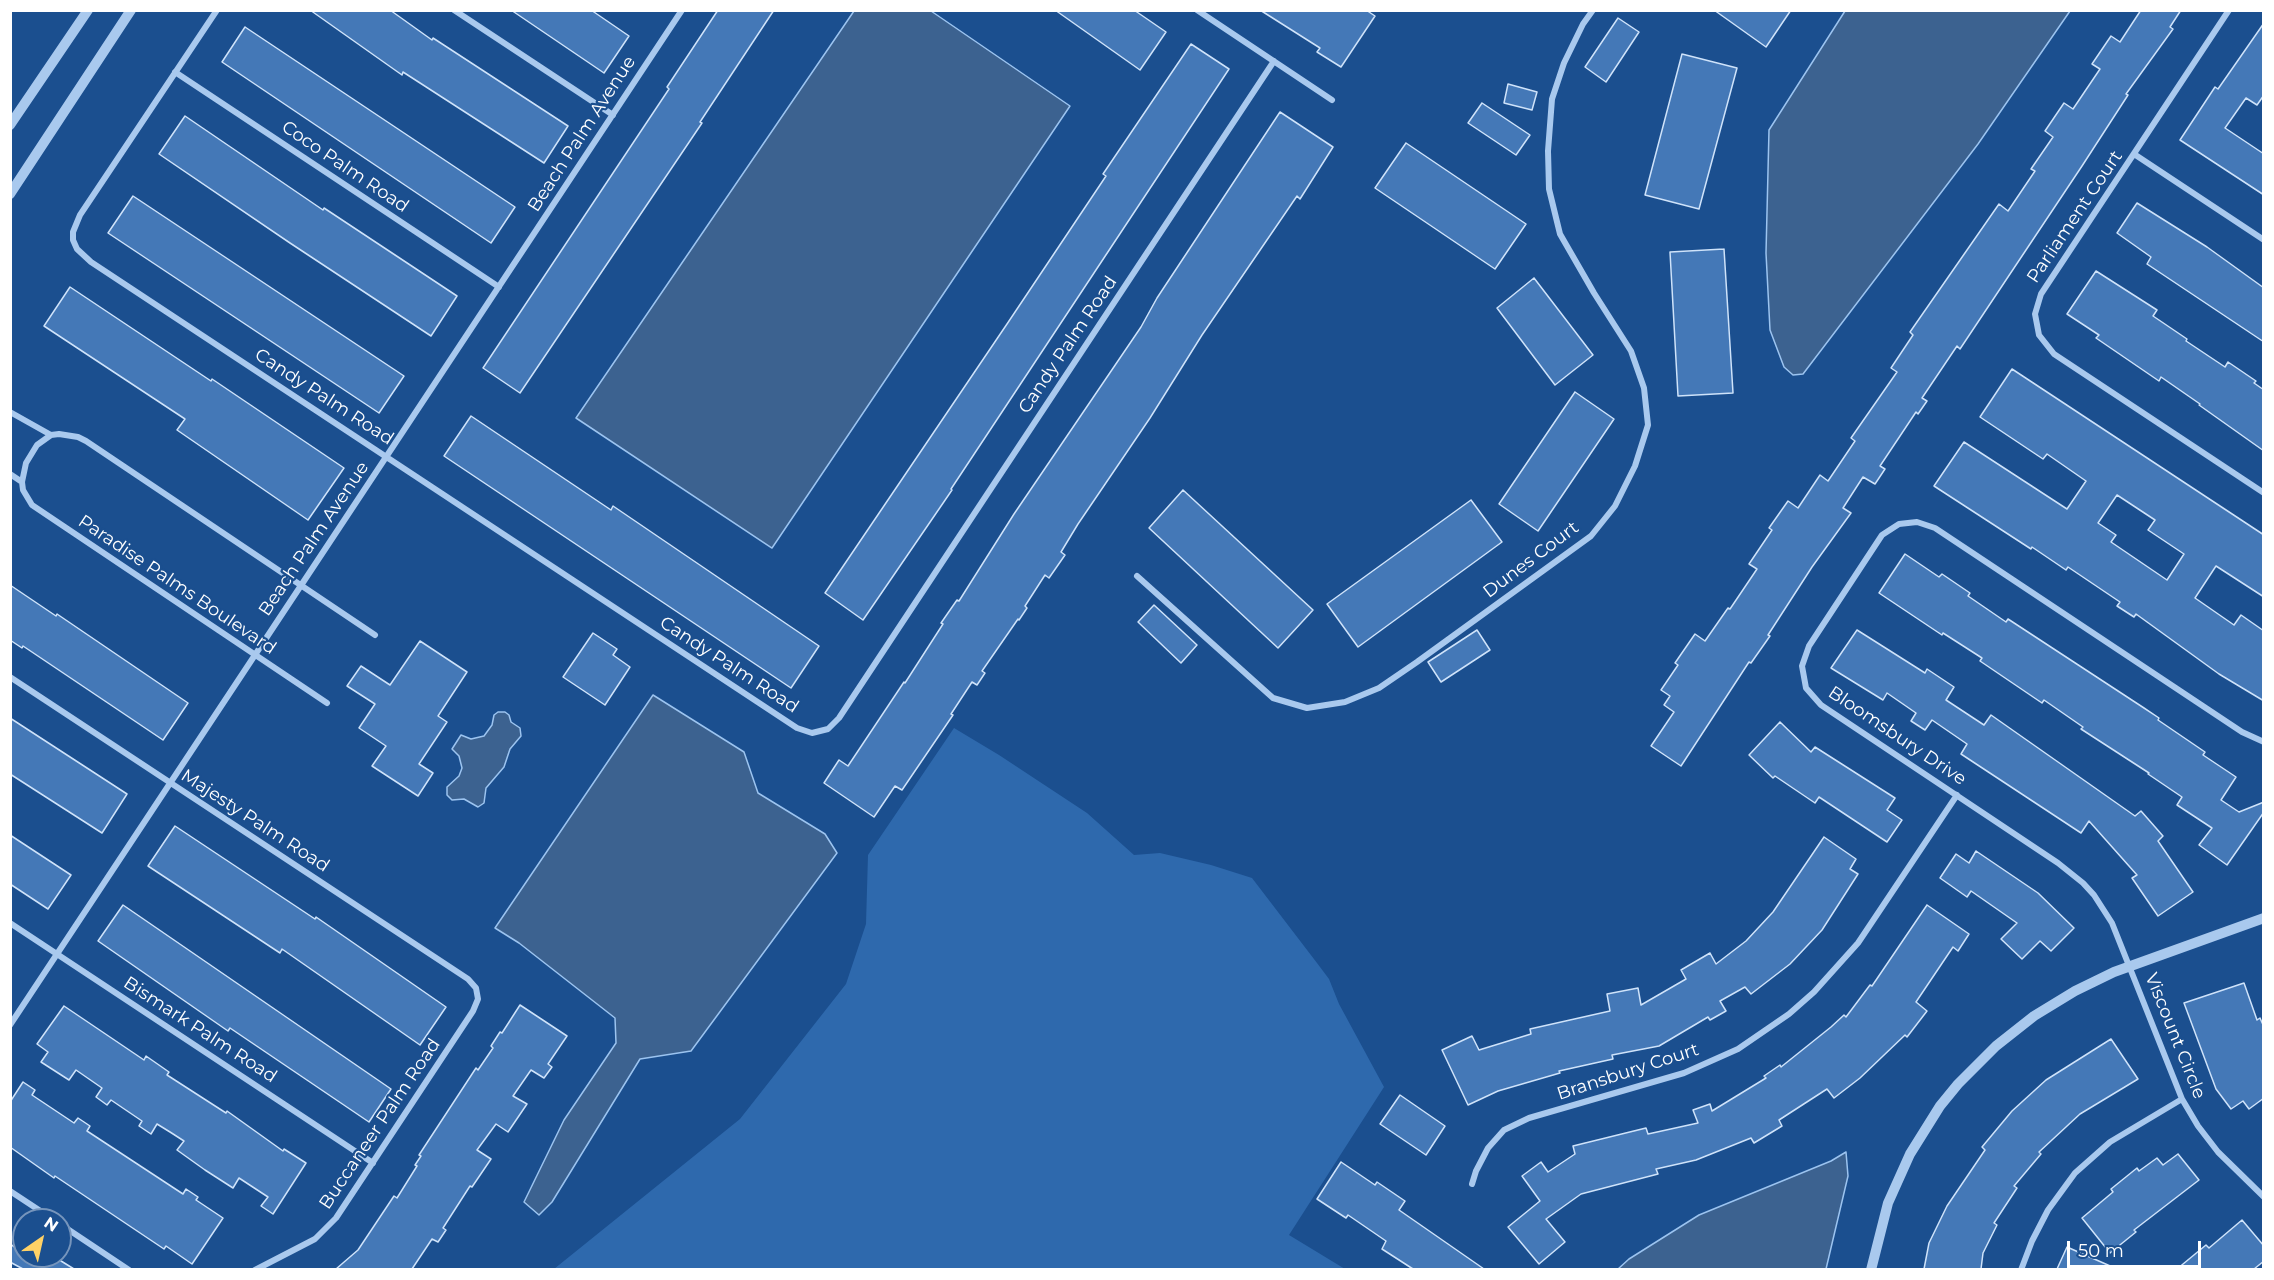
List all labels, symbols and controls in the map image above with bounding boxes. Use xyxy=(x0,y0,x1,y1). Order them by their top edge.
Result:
street label: Beach Palm Avenue xyxy=(524,52,640,216)
street label: Coco Palm Road xyxy=(277,116,413,218)
street label: Parliament Court xyxy=(2023,147,2127,287)
street label: Candy Palm Road xyxy=(1014,272,1122,418)
street label: Candy Palm Road xyxy=(251,344,397,450)
street label: Beach Palm Avenue xyxy=(254,458,374,620)
street label: Paradise Palms Boulevard xyxy=(74,511,280,659)
street label: Dunes Court xyxy=(1479,517,1583,603)
street label: Candy Palm Road xyxy=(656,612,802,718)
street label: Bloomsbury Drive xyxy=(1824,682,1970,790)
street label: Majesty Palm Road xyxy=(177,765,333,877)
street label: Viscount Circle xyxy=(2140,970,2210,1102)
street label: Bismark Palm Road xyxy=(119,972,281,1088)
street label: Buccaneer Palm Road xyxy=(315,1035,445,1213)
street label: Bransbury Court xyxy=(1554,1039,1702,1105)
north arrow xyxy=(12,1208,72,1268)
text: N xyxy=(41,1213,62,1236)
scale bar xyxy=(2070,1229,2204,1267)
text: 50 m xyxy=(2078,1240,2124,1262)

